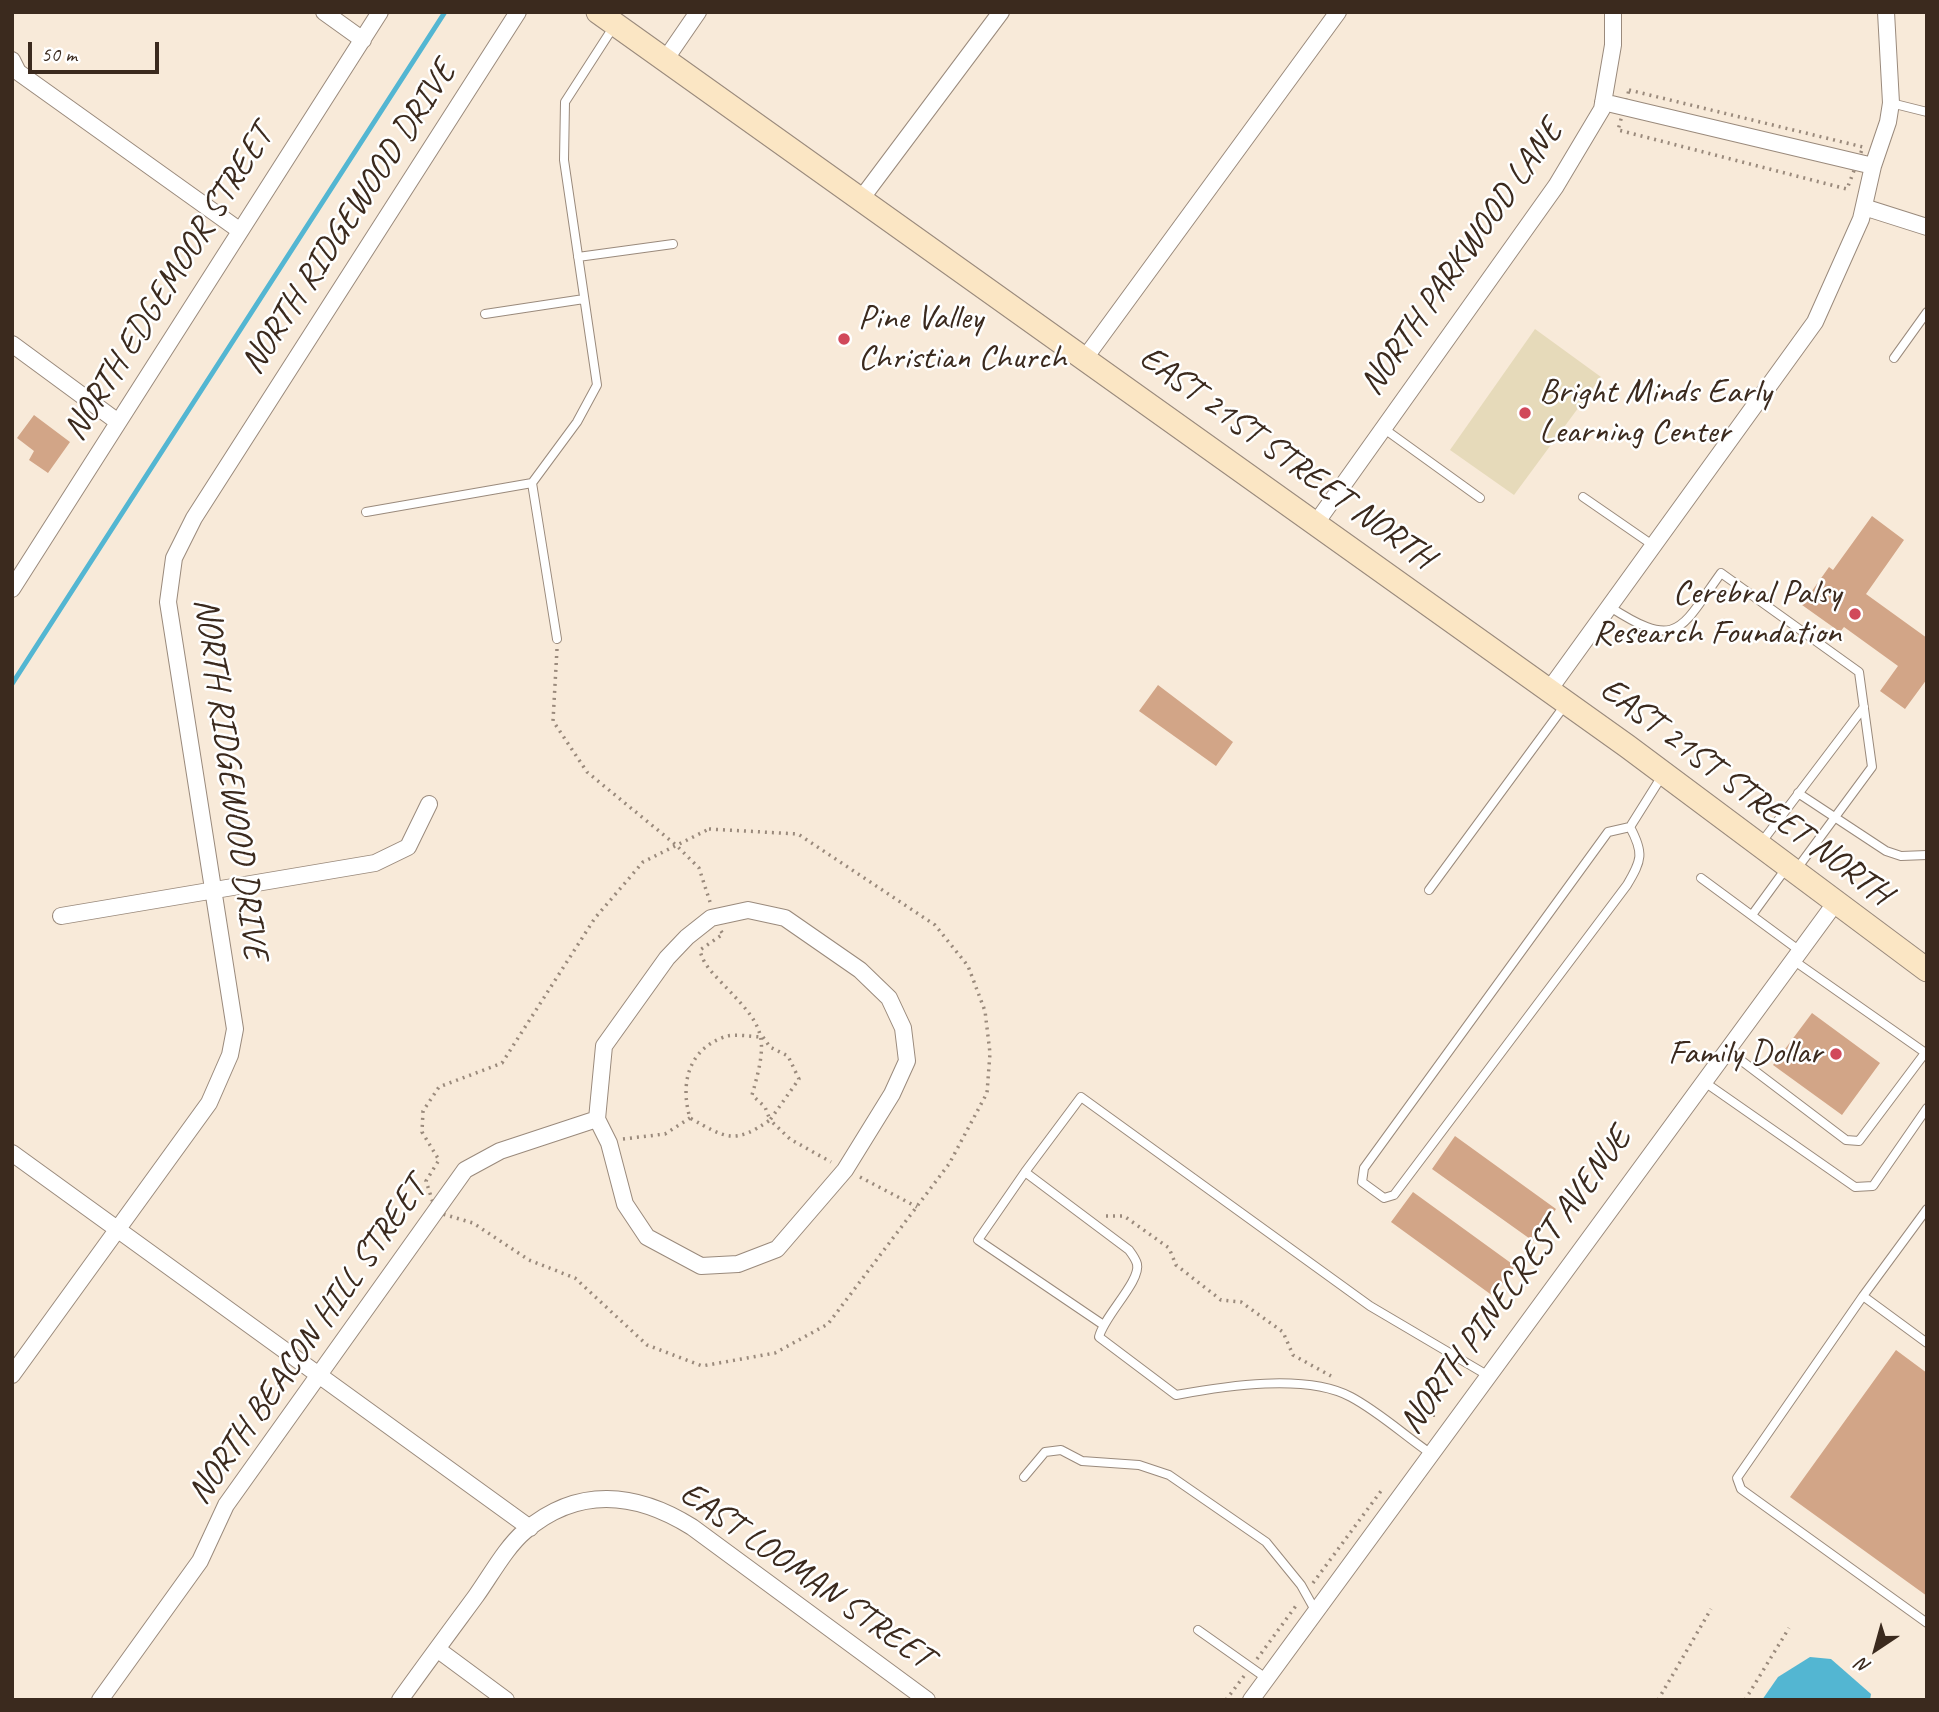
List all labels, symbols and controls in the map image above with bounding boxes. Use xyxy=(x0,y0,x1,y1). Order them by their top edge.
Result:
scale bar xyxy=(32,28,163,72)
text: 50 m xyxy=(41,41,77,67)
street label: NORTH RIDGEWOOD DRIVE xyxy=(232,54,466,382)
street label: NORTH PARKWOOD LANE xyxy=(1351,112,1573,404)
street label: NORTH EDGEMOOR STREET xyxy=(55,118,283,448)
place label: Pine Valley Christian Church xyxy=(858,298,1066,380)
marker: Pine Valley Christian Church xyxy=(836,331,852,347)
street label: EAST 21ST STREET NORTH xyxy=(1131,337,1441,579)
place label: Bright Minds Early Learning Center xyxy=(1539,372,1771,454)
marker: Bright Minds Early Learning Center xyxy=(1517,405,1533,421)
place label: Cerebral Palsy Research Foundation xyxy=(1593,573,1841,655)
street label: NORTH RIDGEWOOD DRIVE xyxy=(184,596,276,962)
marker: Cerebral Palsy Research Foundation xyxy=(1847,606,1863,622)
street label: EAST 21ST STREET NORTH xyxy=(1591,669,1899,915)
place label: Family Dollar xyxy=(1668,1033,1822,1075)
marker: Family Dollar xyxy=(1828,1046,1844,1062)
street label: NORTH PINECREST AVENUE xyxy=(1391,1120,1641,1442)
street label: NORTH BEACON HILL STREET xyxy=(179,1169,437,1513)
street label: EAST LOOMAN STREET xyxy=(671,1473,941,1679)
north arrow xyxy=(1841,1614,1911,1684)
text: N xyxy=(1852,1653,1875,1679)

